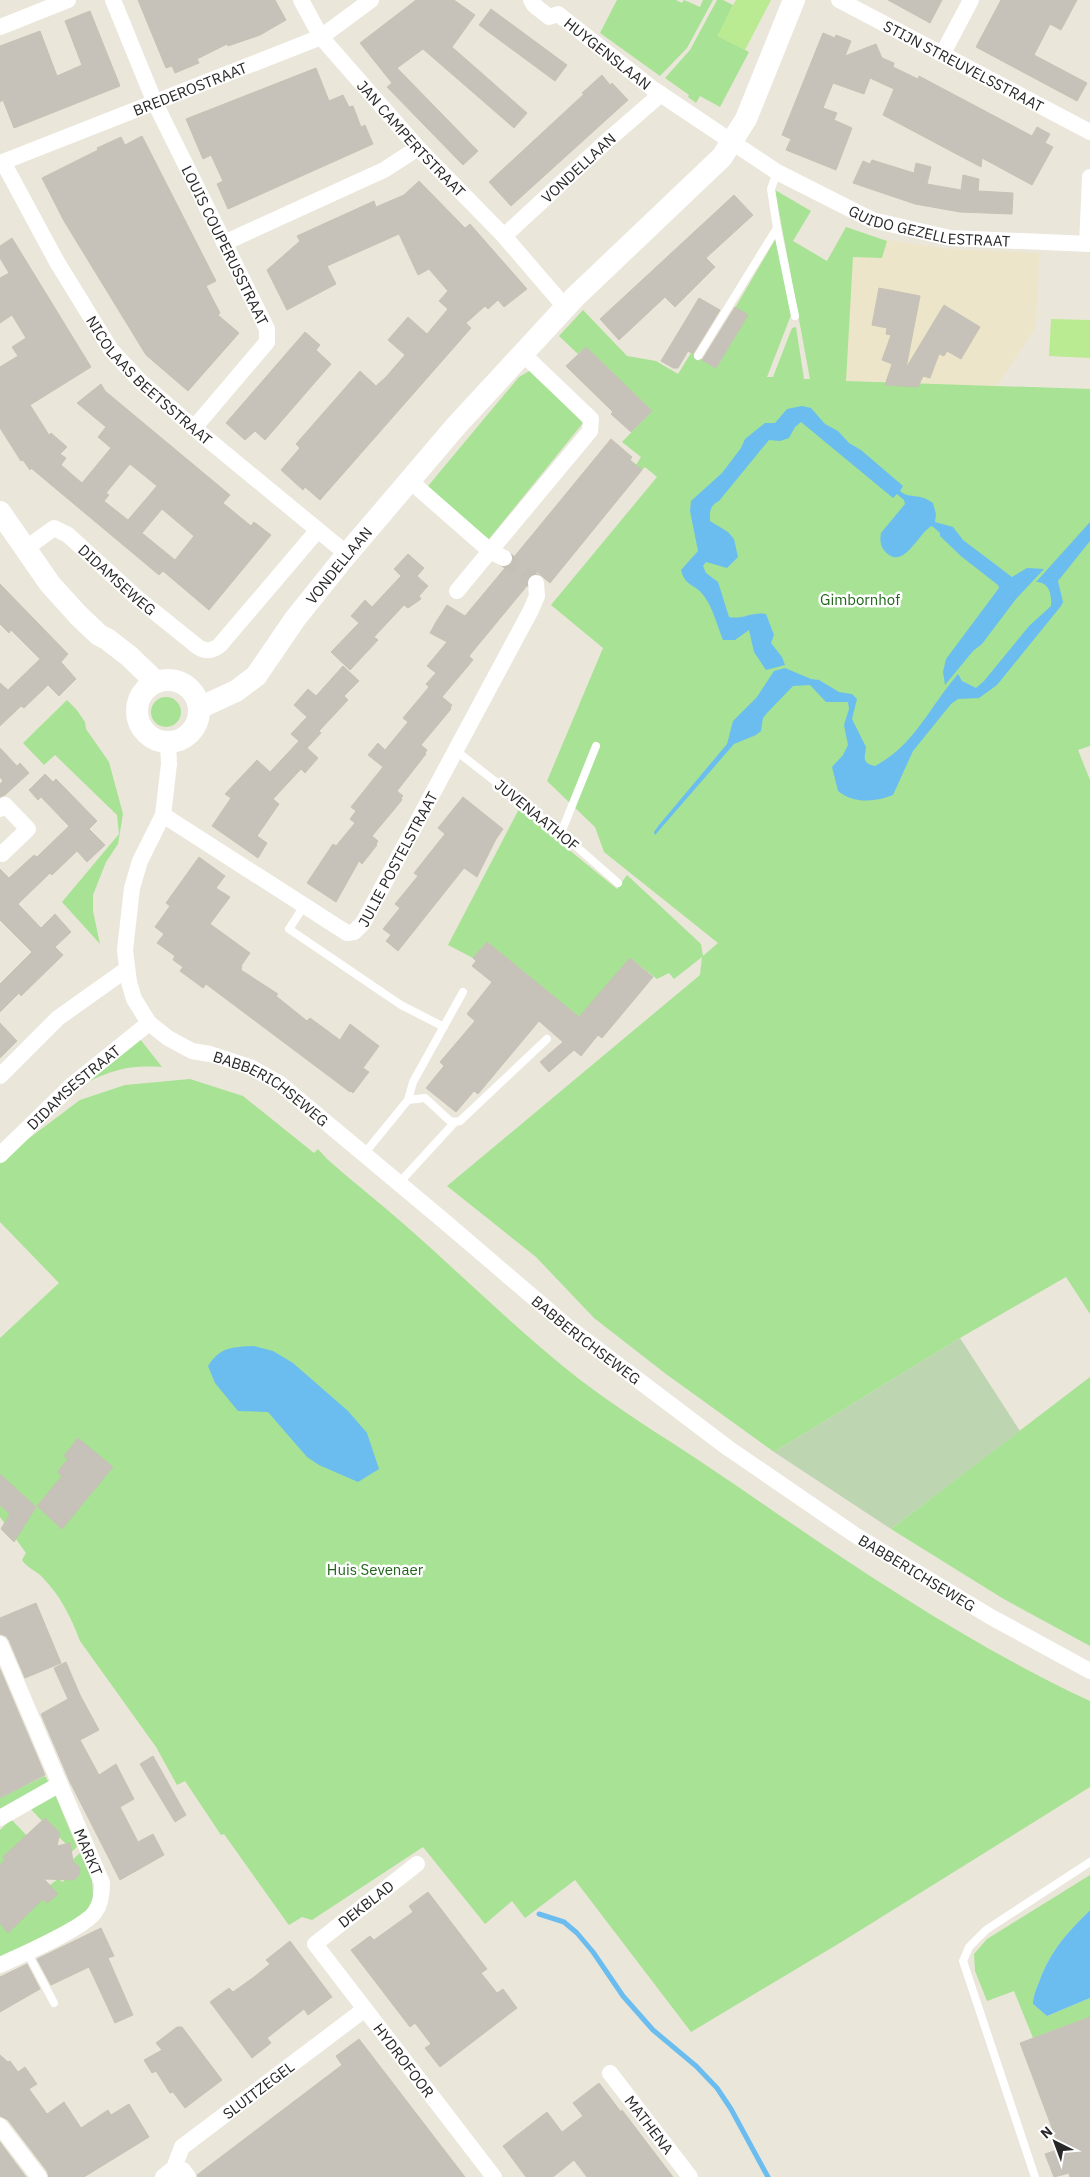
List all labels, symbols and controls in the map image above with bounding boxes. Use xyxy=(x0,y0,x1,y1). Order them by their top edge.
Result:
street label: HUYGENSLAAN xyxy=(560,13,655,94)
street label: STIJN STREUVELSSTRAAT xyxy=(880,16,1047,116)
street label: BREDEROSTRAAT xyxy=(130,57,250,119)
street label: JAN CAMPERTSTRAAT xyxy=(353,76,470,201)
street label: VONDELLAAN xyxy=(537,128,619,207)
street label: LOUIS COUPERUSSTRAAT xyxy=(178,162,273,329)
street label: GUIDO GEZELLESTRAAT xyxy=(846,200,1011,250)
street label: NICOLAAS BEETSSTRAAT xyxy=(83,312,217,449)
street label: VONDELLAAN xyxy=(301,523,376,608)
street label: DIDAMSEWEG xyxy=(75,540,160,619)
park label: Gimbornhof xyxy=(820,590,900,609)
street label: JUVENAATHOF xyxy=(491,775,583,855)
street label: JULIE POSTELSTRAAT xyxy=(353,788,442,930)
street label: DIDAMSESTRAAT xyxy=(22,1040,124,1134)
street label: BABBERICHSEWEG xyxy=(211,1046,333,1130)
street label: BABBERICHSEWEG xyxy=(528,1291,645,1388)
street label: BABBERICHSEWEG xyxy=(855,1530,979,1615)
park label: Huis Sevenaer xyxy=(327,1560,424,1579)
street label: MARKT xyxy=(70,1825,107,1879)
street label: DEKBLAD xyxy=(334,1876,398,1932)
street label: HYDROFOOR xyxy=(370,2019,439,2101)
street label: SLUITZEGEL xyxy=(219,2056,298,2123)
street label: MATHENA xyxy=(621,2091,678,2158)
north arrow xyxy=(1030,2117,1080,2167)
text: N xyxy=(1037,2122,1056,2142)

